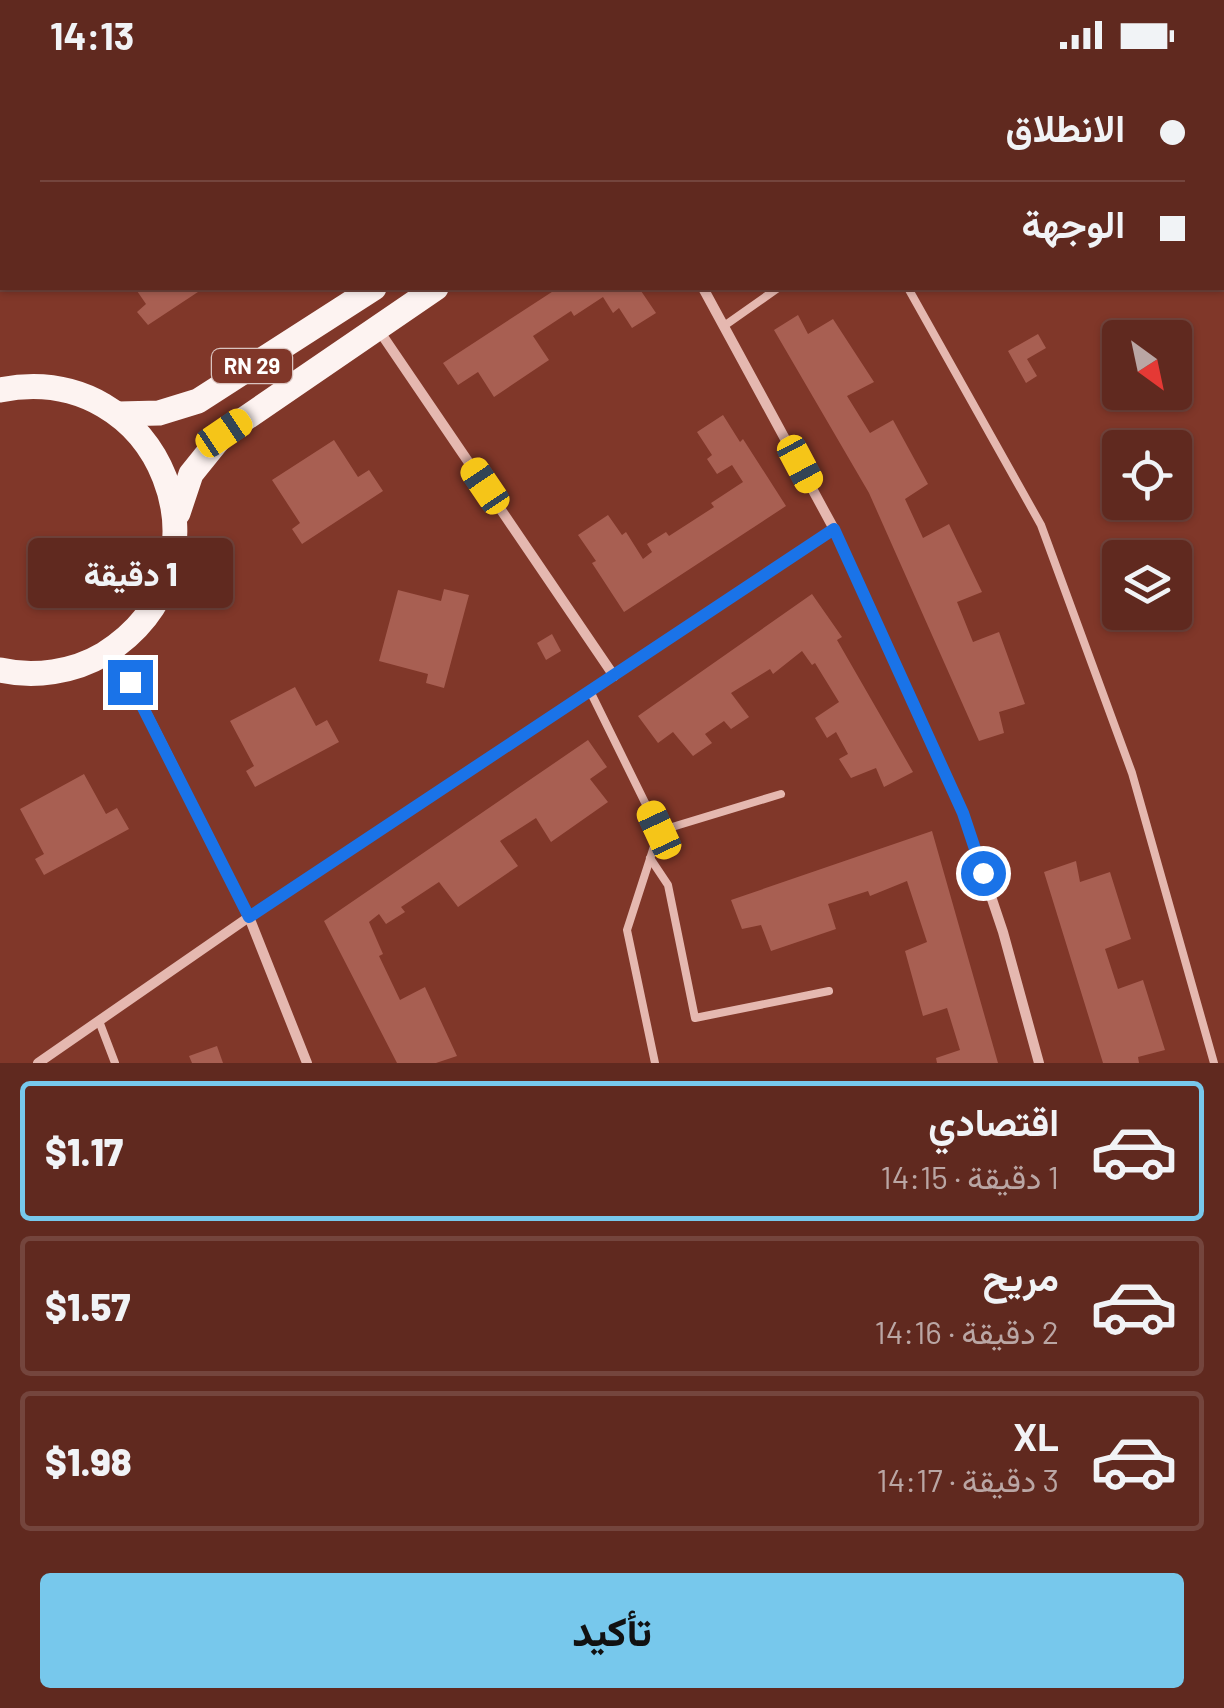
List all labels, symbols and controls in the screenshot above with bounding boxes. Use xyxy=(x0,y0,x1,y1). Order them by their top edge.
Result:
text: 14:13 xyxy=(50,12,134,58)
text: الانطلاق xyxy=(1006,104,1125,150)
text: الوجهة xyxy=(1022,200,1125,246)
north arrow xyxy=(1102,320,1192,410)
map controls xyxy=(1102,320,1192,630)
road number: RN 29 xyxy=(212,349,292,383)
car xyxy=(191,404,257,462)
car xyxy=(773,430,827,498)
button: locate xyxy=(1102,430,1192,520)
car xyxy=(456,453,514,519)
callout: 1 دقيقة xyxy=(28,537,232,607)
button: layers xyxy=(1102,540,1192,630)
text: 1 دقيقة xyxy=(84,554,177,592)
route end xyxy=(108,660,153,705)
car xyxy=(633,796,685,864)
route start xyxy=(961,851,1006,896)
text: اقتصادي xyxy=(928,1098,1059,1144)
icon: car xyxy=(1089,1106,1179,1196)
text: $1.17 xyxy=(45,1128,123,1174)
text: 1 دقيقة · 14:15 xyxy=(880,1157,1059,1195)
text: مريح xyxy=(983,1253,1059,1299)
icon: car xyxy=(1089,1261,1179,1351)
text: $1.57 xyxy=(45,1283,130,1329)
text: 2 دقيقة · 14:16 xyxy=(874,1312,1059,1350)
text: XL xyxy=(1013,1413,1059,1459)
icon: car xyxy=(1089,1416,1179,1506)
text: $1.98 xyxy=(45,1438,132,1484)
text: 3 دقيقة · 14:17 xyxy=(877,1460,1059,1498)
button: تأكيد xyxy=(40,1573,1184,1688)

